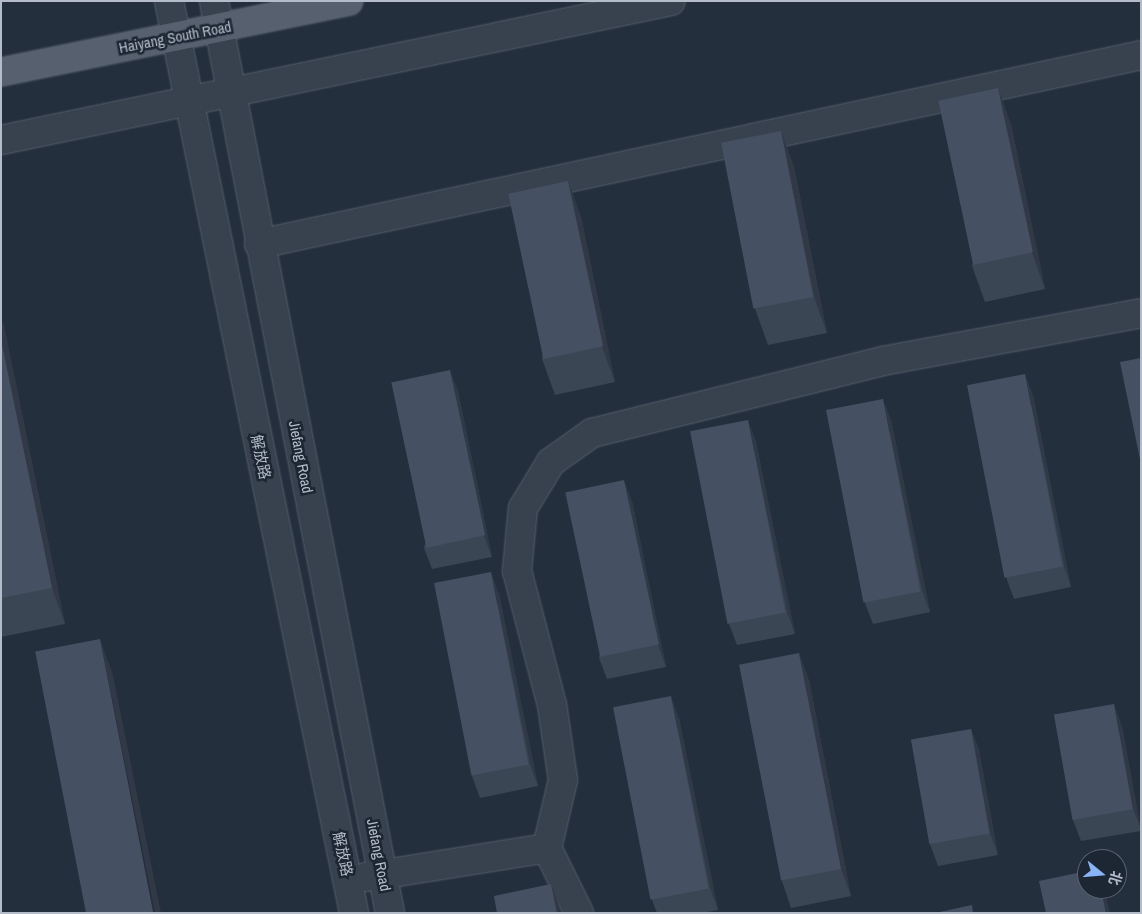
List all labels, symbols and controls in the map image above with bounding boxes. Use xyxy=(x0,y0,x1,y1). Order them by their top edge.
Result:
street label: Haiyang South Road xyxy=(117,17,233,57)
street label: Jiefang Road xyxy=(285,419,317,495)
street label: 解放路 xyxy=(248,433,274,481)
street label: Jiefang Road xyxy=(363,817,395,893)
street label: 解放路 xyxy=(330,830,356,878)
north arrow xyxy=(1077,849,1127,899)
text: 北 xyxy=(1105,869,1126,887)

